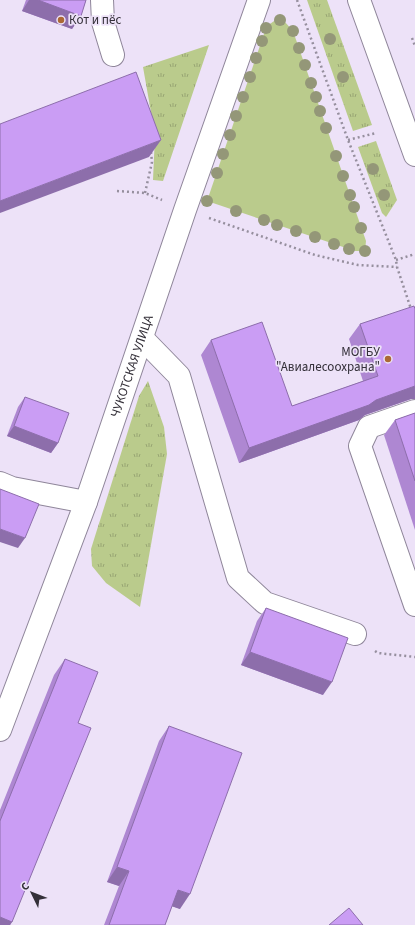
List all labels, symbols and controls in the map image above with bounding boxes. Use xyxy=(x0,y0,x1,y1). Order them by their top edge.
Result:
place label: Кот и пёс xyxy=(69,11,121,29)
marker: Кот и пёс xyxy=(56,15,66,25)
street label: ЧУКОТСКАЯ УЛИЦА xyxy=(106,312,158,420)
place label: МОГБУ "Авиалесоохрана" xyxy=(276,343,380,376)
marker: МОГБУ "Авиалесоохрана" xyxy=(383,354,393,364)
north arrow xyxy=(12,873,52,913)
text: С xyxy=(17,879,33,894)

